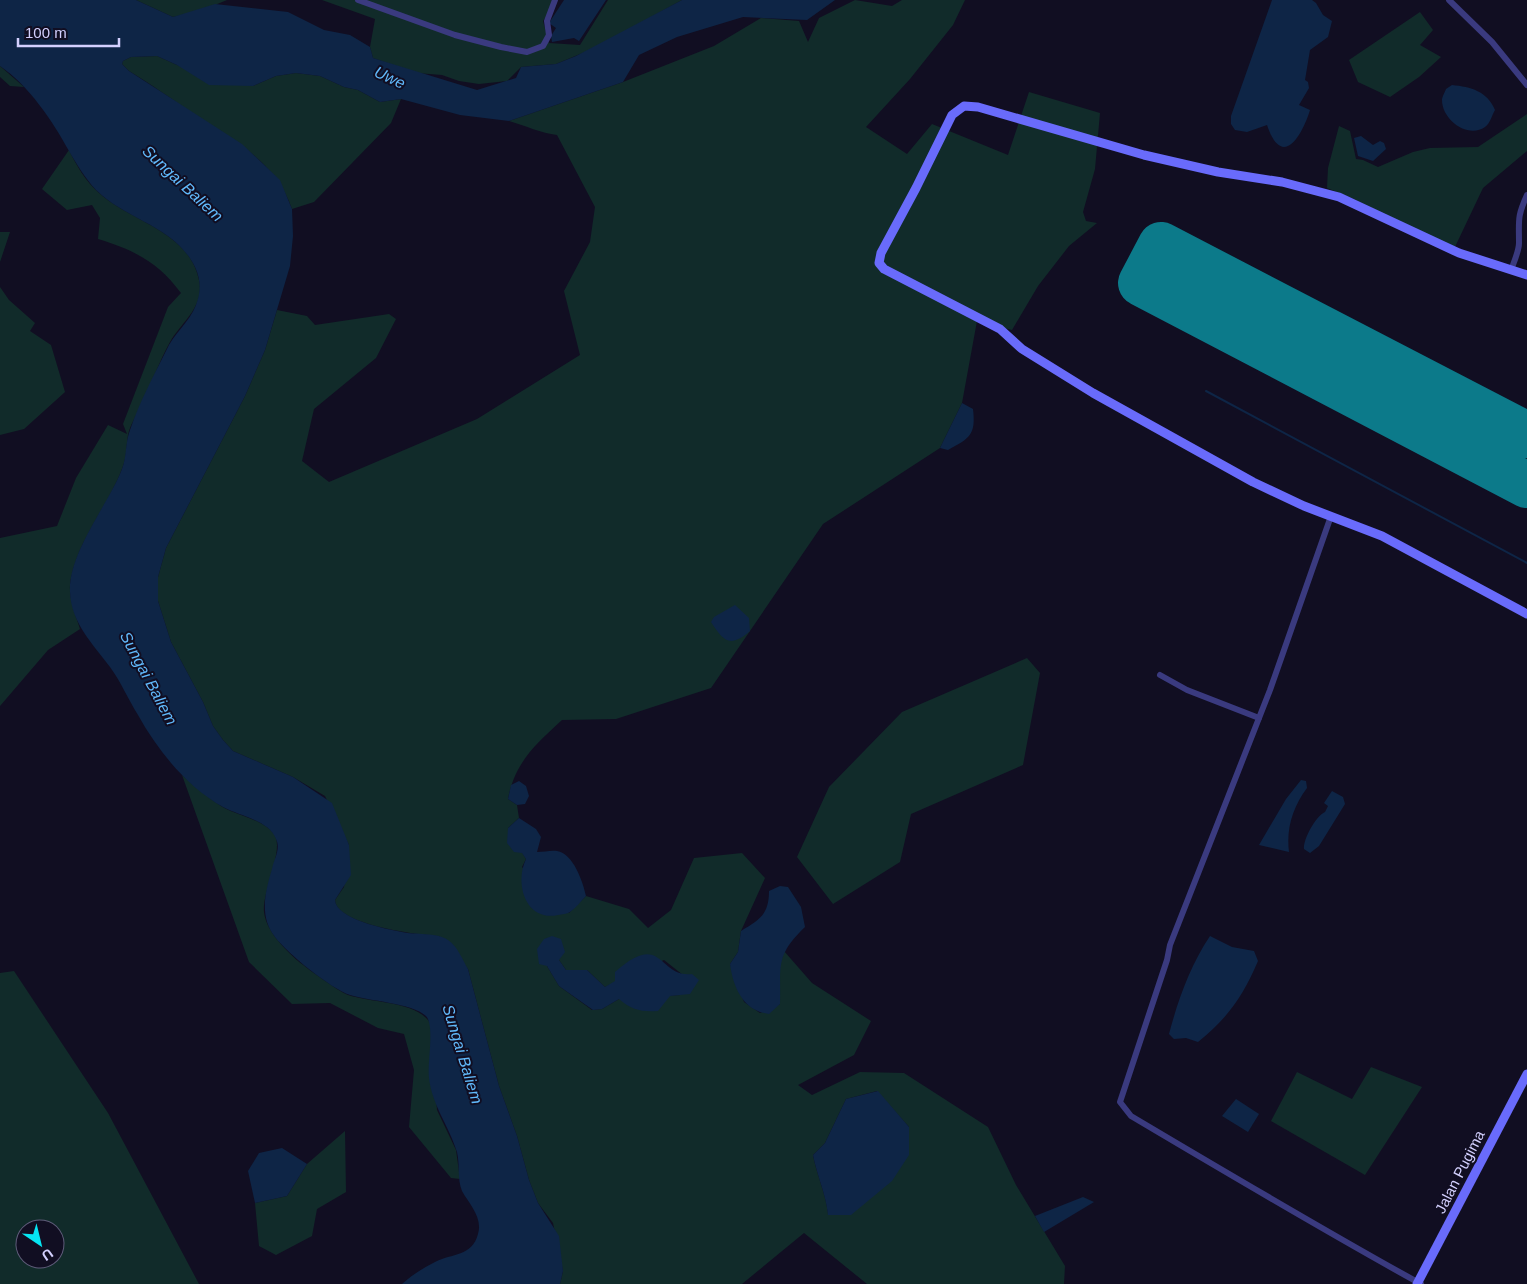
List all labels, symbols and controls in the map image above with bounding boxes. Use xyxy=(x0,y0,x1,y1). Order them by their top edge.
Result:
scale bar xyxy=(18,15,119,47)
text: 100 m xyxy=(25,24,67,41)
water label: Uwe xyxy=(372,63,408,92)
water label: Sungai Baliem xyxy=(139,142,226,225)
water label: Sungai Baliem xyxy=(117,629,180,728)
water label: Sungai Baliem xyxy=(439,1002,486,1106)
street label: Jalan Pugima xyxy=(1431,1127,1488,1216)
north arrow xyxy=(15,1219,65,1269)
text: U xyxy=(39,1245,56,1264)

